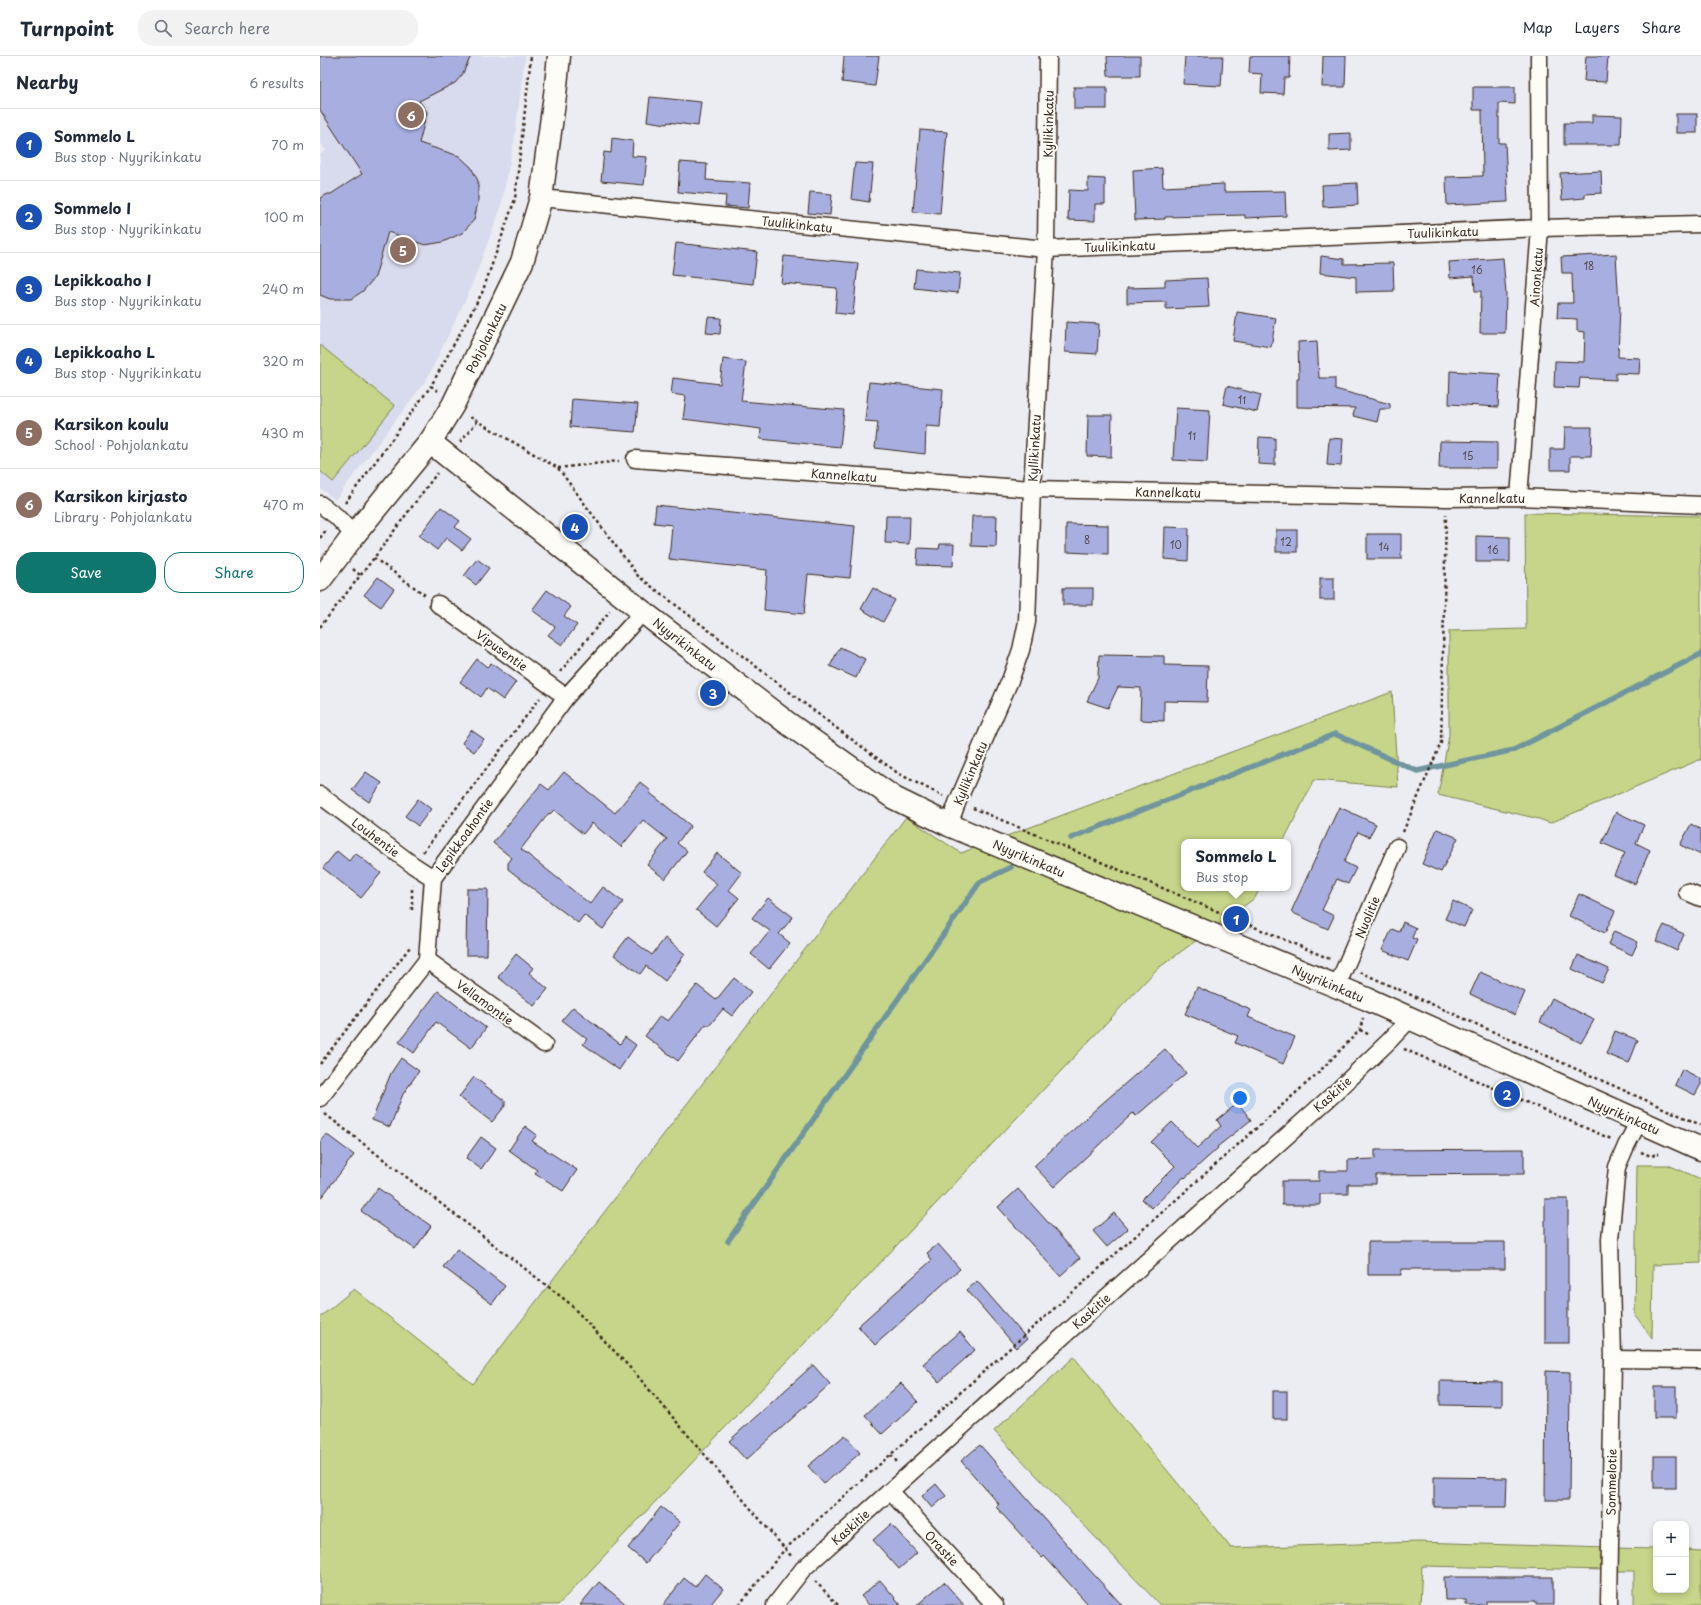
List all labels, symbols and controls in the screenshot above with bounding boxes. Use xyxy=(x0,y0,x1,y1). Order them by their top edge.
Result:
search box xyxy=(138,10,418,46)
text: Turnpoint xyxy=(20,14,114,42)
text: Search here xyxy=(184,16,270,39)
icon: search xyxy=(152,17,174,39)
text: Map xyxy=(1523,17,1553,38)
text: Layers xyxy=(1575,17,1620,38)
text: Share xyxy=(1642,17,1681,38)
text: Nearby xyxy=(16,69,78,95)
text: 6 results xyxy=(249,73,304,92)
street label: Kyllikinkatu xyxy=(1038,90,1058,158)
pin: 6 xyxy=(398,100,424,130)
text: Sommelo L xyxy=(54,124,135,147)
text: 1 xyxy=(26,135,32,154)
text: 70 m xyxy=(271,135,304,154)
text: Bus stop · Nyyrikinkatu xyxy=(54,147,202,166)
text: Sommelo I xyxy=(54,196,131,219)
text: 2 xyxy=(24,207,34,226)
text: 100 m xyxy=(264,207,304,226)
street label: Tuulikinkatu xyxy=(761,211,833,237)
text: Bus stop · Nyyrikinkatu xyxy=(54,219,202,238)
street label: Tuulikinkatu xyxy=(1407,222,1479,242)
pin: 5 xyxy=(390,235,416,265)
street label: Tuulikinkatu xyxy=(1084,236,1156,256)
street label: Ainonkatu xyxy=(1525,247,1547,307)
house number: 18 xyxy=(1584,258,1594,273)
house number: 16 xyxy=(1471,262,1483,277)
text: Lepikkoaho I xyxy=(54,268,151,291)
text: 3 xyxy=(25,279,33,298)
text: 240 m xyxy=(262,279,304,298)
text: Bus stop · Nyyrikinkatu xyxy=(54,291,202,310)
street label: Pohjolankatu xyxy=(461,300,511,376)
text: Lepikkoaho L xyxy=(54,340,155,363)
text: 4 xyxy=(25,351,33,370)
text: 320 m xyxy=(262,351,304,370)
text: Bus stop · Nyyrikinkatu xyxy=(54,363,202,382)
house number: 11 xyxy=(1238,392,1246,407)
text: Karsikon koulu xyxy=(54,412,169,435)
street label: Kyllikinkatu xyxy=(1023,414,1045,482)
text: 5 xyxy=(25,423,33,442)
text: 430 m xyxy=(262,423,304,442)
house number: 11 xyxy=(1188,428,1196,443)
text: School · Pohjolankatu xyxy=(54,435,189,454)
house number: 15 xyxy=(1463,448,1473,463)
street label: Kannelkatu xyxy=(810,464,878,486)
street label: Kannelkatu xyxy=(1135,482,1201,502)
text: Karsikon kirjasto xyxy=(54,484,187,507)
street label: Kannelkatu xyxy=(1459,489,1525,507)
text: 6 xyxy=(24,495,34,514)
text: 470 m xyxy=(263,495,304,514)
text: Library · Pohjolankatu xyxy=(54,507,192,526)
pin: 4 xyxy=(562,512,588,542)
house number: 8 xyxy=(1084,532,1090,547)
house number: 12 xyxy=(1280,534,1292,549)
house number: 10 xyxy=(1170,537,1182,552)
house number: 14 xyxy=(1378,539,1390,554)
house number: 16 xyxy=(1487,542,1499,557)
button: Save xyxy=(16,552,156,593)
button: Share xyxy=(164,552,304,593)
street label: Nyyrikinkatu xyxy=(649,613,721,675)
street label: Vipusentie xyxy=(472,625,532,675)
pin: 3 xyxy=(700,678,726,708)
street label: Kyllikinkatu xyxy=(949,738,991,808)
street label: Lepikkoahontie xyxy=(431,794,497,876)
street label: Louhentie xyxy=(348,813,404,861)
street label: Nyyrikinkatu xyxy=(990,835,1068,881)
popup xyxy=(1181,839,1291,891)
text: Sommelo L xyxy=(1196,844,1276,867)
text: Bus stop xyxy=(1196,867,1248,886)
street label: Nuolitie xyxy=(1350,893,1384,941)
pin: 1 xyxy=(1223,904,1249,934)
street label: Nyyrikinkatu xyxy=(1289,960,1367,1006)
street label: Vellamontie xyxy=(453,975,517,1029)
street label: Kaskitie xyxy=(1309,1072,1355,1116)
pin: 2 xyxy=(1494,1079,1520,1109)
your location xyxy=(1230,1088,1250,1108)
street label: Nyyrikinkatu xyxy=(1585,1091,1663,1139)
street label: Kaskitie xyxy=(1068,1289,1114,1333)
street label: Sommelotie xyxy=(1601,1449,1621,1515)
street label: Kaskitie xyxy=(827,1505,873,1549)
map controls xyxy=(1653,1521,1689,1593)
button: + xyxy=(1653,1521,1689,1557)
street label: Orastie xyxy=(921,1526,963,1570)
button: − xyxy=(1653,1557,1689,1593)

